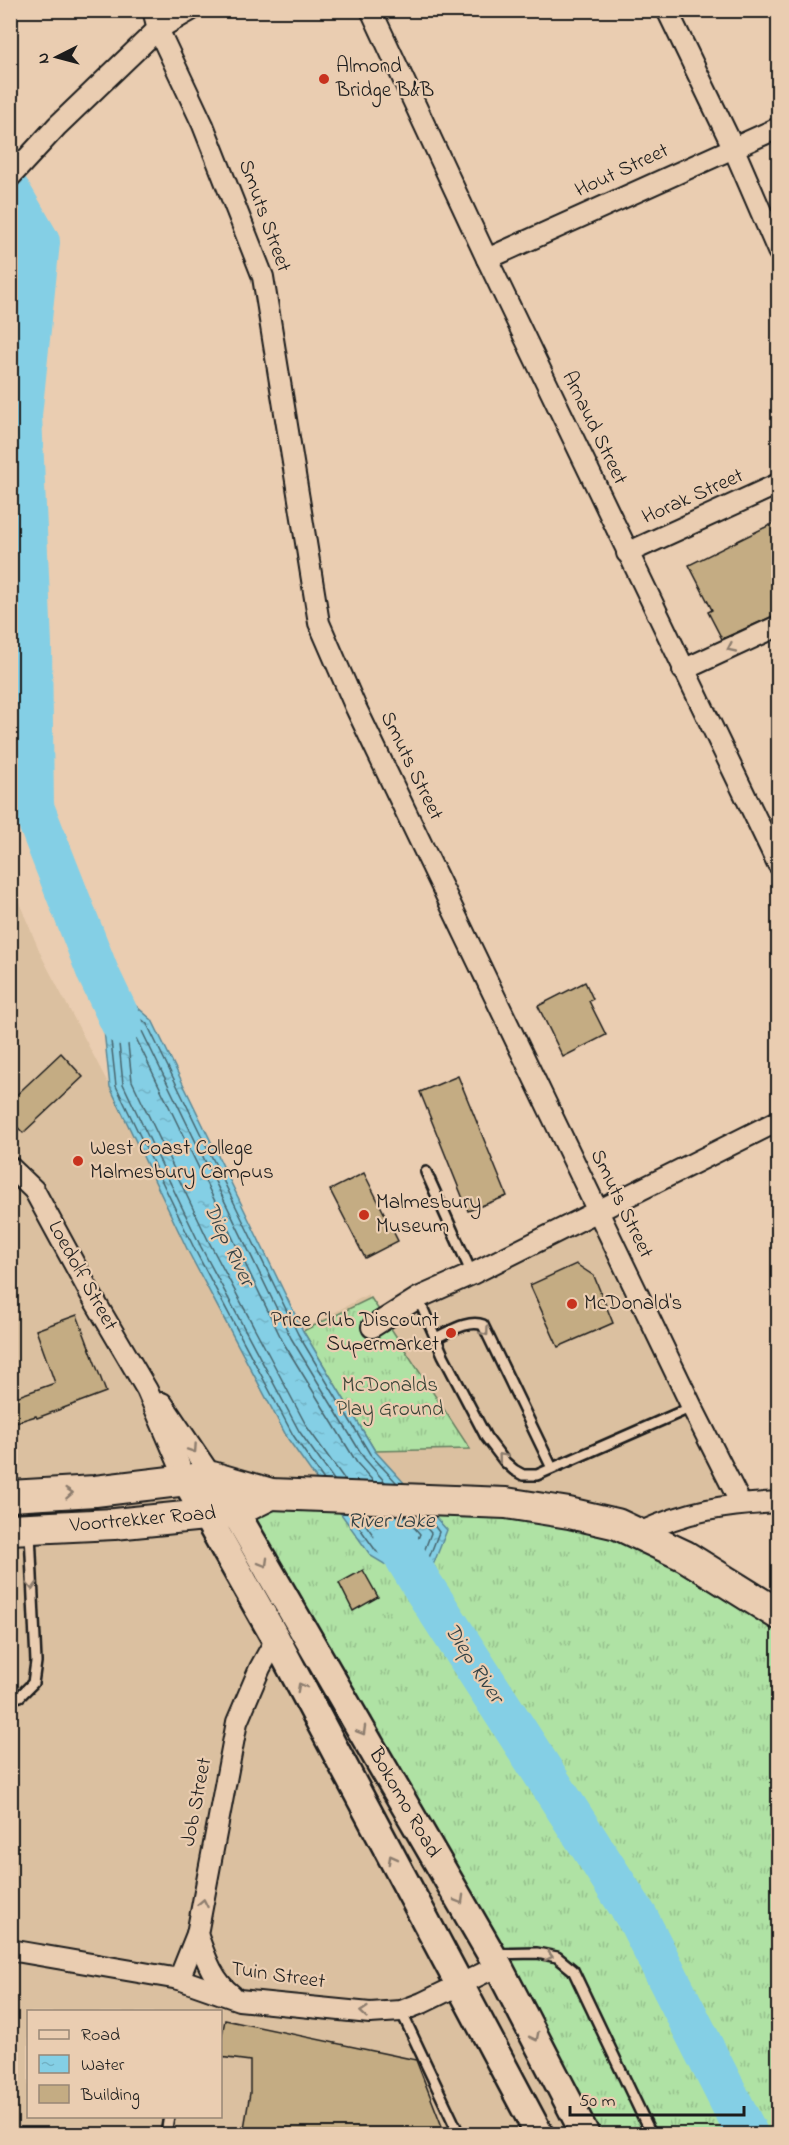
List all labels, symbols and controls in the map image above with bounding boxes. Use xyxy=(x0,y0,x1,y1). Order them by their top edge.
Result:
north arrow xyxy=(27,27,87,87)
text: N xyxy=(32,52,57,65)
place label: Almond Bridge B&B xyxy=(335,52,434,108)
marker: Almond Bridge B&B xyxy=(317,72,331,86)
street label: Hout Street xyxy=(570,136,674,206)
street label: Smuts Street xyxy=(230,156,298,276)
street label: Arnaud Street xyxy=(554,366,634,490)
street label: Horak Street xyxy=(637,461,749,533)
one-way arrow xyxy=(726,641,737,653)
street label: Smuts Street xyxy=(372,707,450,825)
place label: West Coast College Malmesbury Campus xyxy=(90,1134,274,1190)
street label: Smuts Street xyxy=(582,1145,660,1263)
marker: West Coast College Malmesbury Campus xyxy=(71,1154,85,1168)
place label: Malmesbury Museum xyxy=(376,1188,481,1242)
water label: Diep River xyxy=(194,1198,263,1295)
marker: Malmesbury Museum xyxy=(357,1208,371,1222)
street label: Loedolf Street xyxy=(39,1216,125,1336)
place label: McDonald's xyxy=(584,1289,682,1319)
marker: McDonald's xyxy=(565,1297,579,1311)
place label: Price Club Discount Supermarket xyxy=(271,1306,439,1360)
one-way arrow xyxy=(478,1325,489,1336)
marker: Price Club Discount Supermarket xyxy=(444,1326,458,1340)
park label: McDonalds Play Ground xyxy=(336,1371,444,1427)
one-way arrow xyxy=(186,1442,197,1453)
one-way arrow xyxy=(498,1453,509,1464)
one-way arrow xyxy=(64,1486,73,1499)
street label: Voortrekker Road xyxy=(68,1499,217,1541)
water label: River Lake xyxy=(348,1506,436,1538)
one-way arrow xyxy=(257,1556,269,1567)
one-way arrow xyxy=(26,1582,39,1591)
water label: Diep River xyxy=(435,1618,512,1713)
one-way arrow xyxy=(297,1683,308,1693)
one-way arrow xyxy=(355,1725,367,1735)
street label: Bokomo Road xyxy=(360,1742,448,1864)
street label: Job Street xyxy=(174,1755,220,1849)
one-way arrow xyxy=(388,1855,399,1866)
one-way arrow xyxy=(453,1894,464,1904)
one-way arrow xyxy=(196,1899,209,1909)
one-way arrow xyxy=(543,1949,554,1961)
street label: Tuin Street xyxy=(229,1955,327,1997)
one-way arrow xyxy=(359,2006,368,2019)
legend xyxy=(27,2010,222,2118)
text: Road xyxy=(81,2023,120,2049)
one-way arrow xyxy=(527,2030,539,2041)
text: Water xyxy=(81,2053,125,2079)
scale bar xyxy=(570,2079,744,2117)
text: Building xyxy=(80,2083,140,2110)
text: 50 m xyxy=(579,2089,616,2115)

